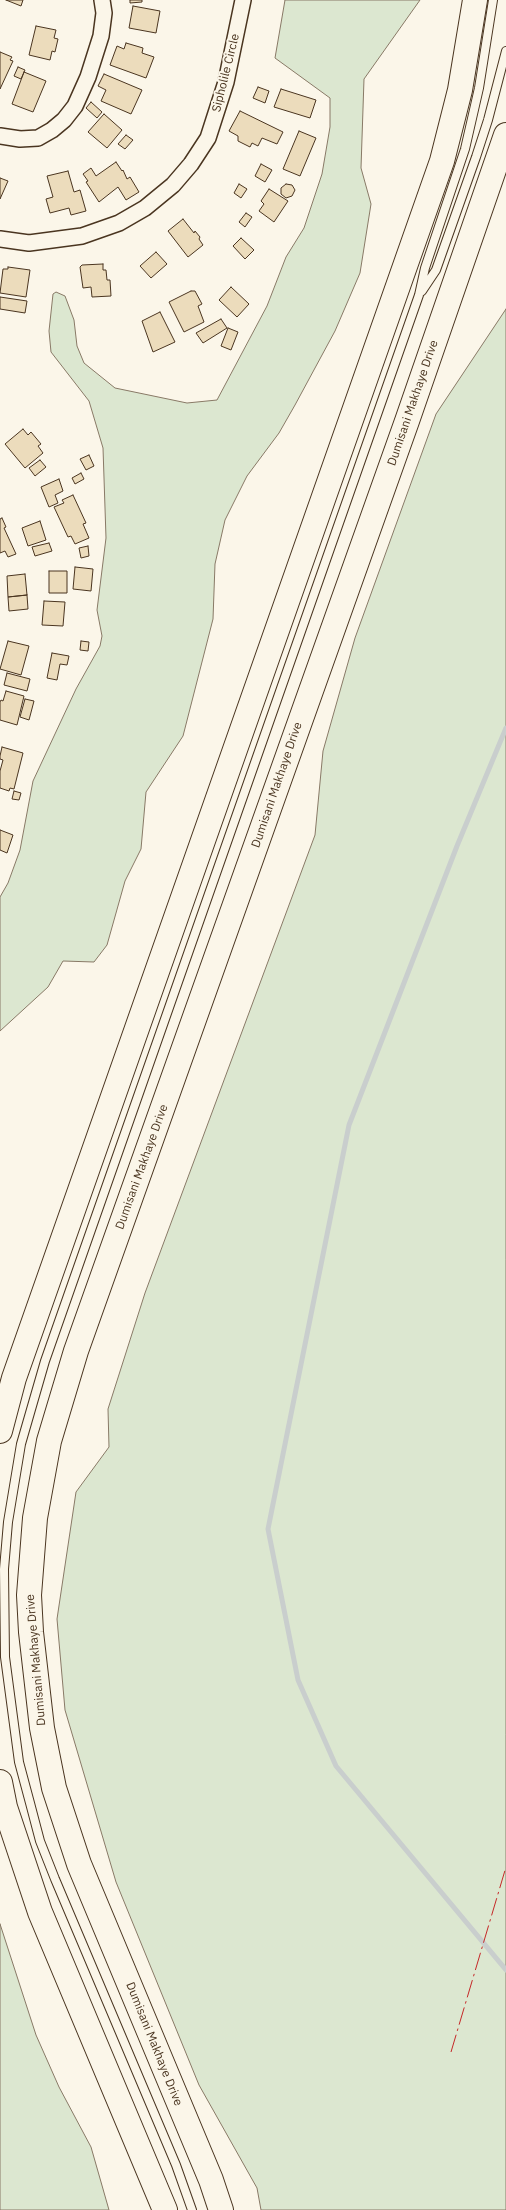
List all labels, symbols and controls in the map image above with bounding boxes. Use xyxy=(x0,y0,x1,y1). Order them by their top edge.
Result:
street label: Sipholile Circle xyxy=(209,32,243,114)
street label: Dumisani Makhaye Drive xyxy=(385,338,441,468)
street label: Dumisani Makhaye Drive xyxy=(249,720,305,850)
street label: Dumisani Makhaye Drive xyxy=(113,1102,171,1232)
street label: Dumisani Makhaye Drive xyxy=(23,1594,49,1726)
street label: Dumisani Makhaye Drive xyxy=(123,1980,185,2108)

